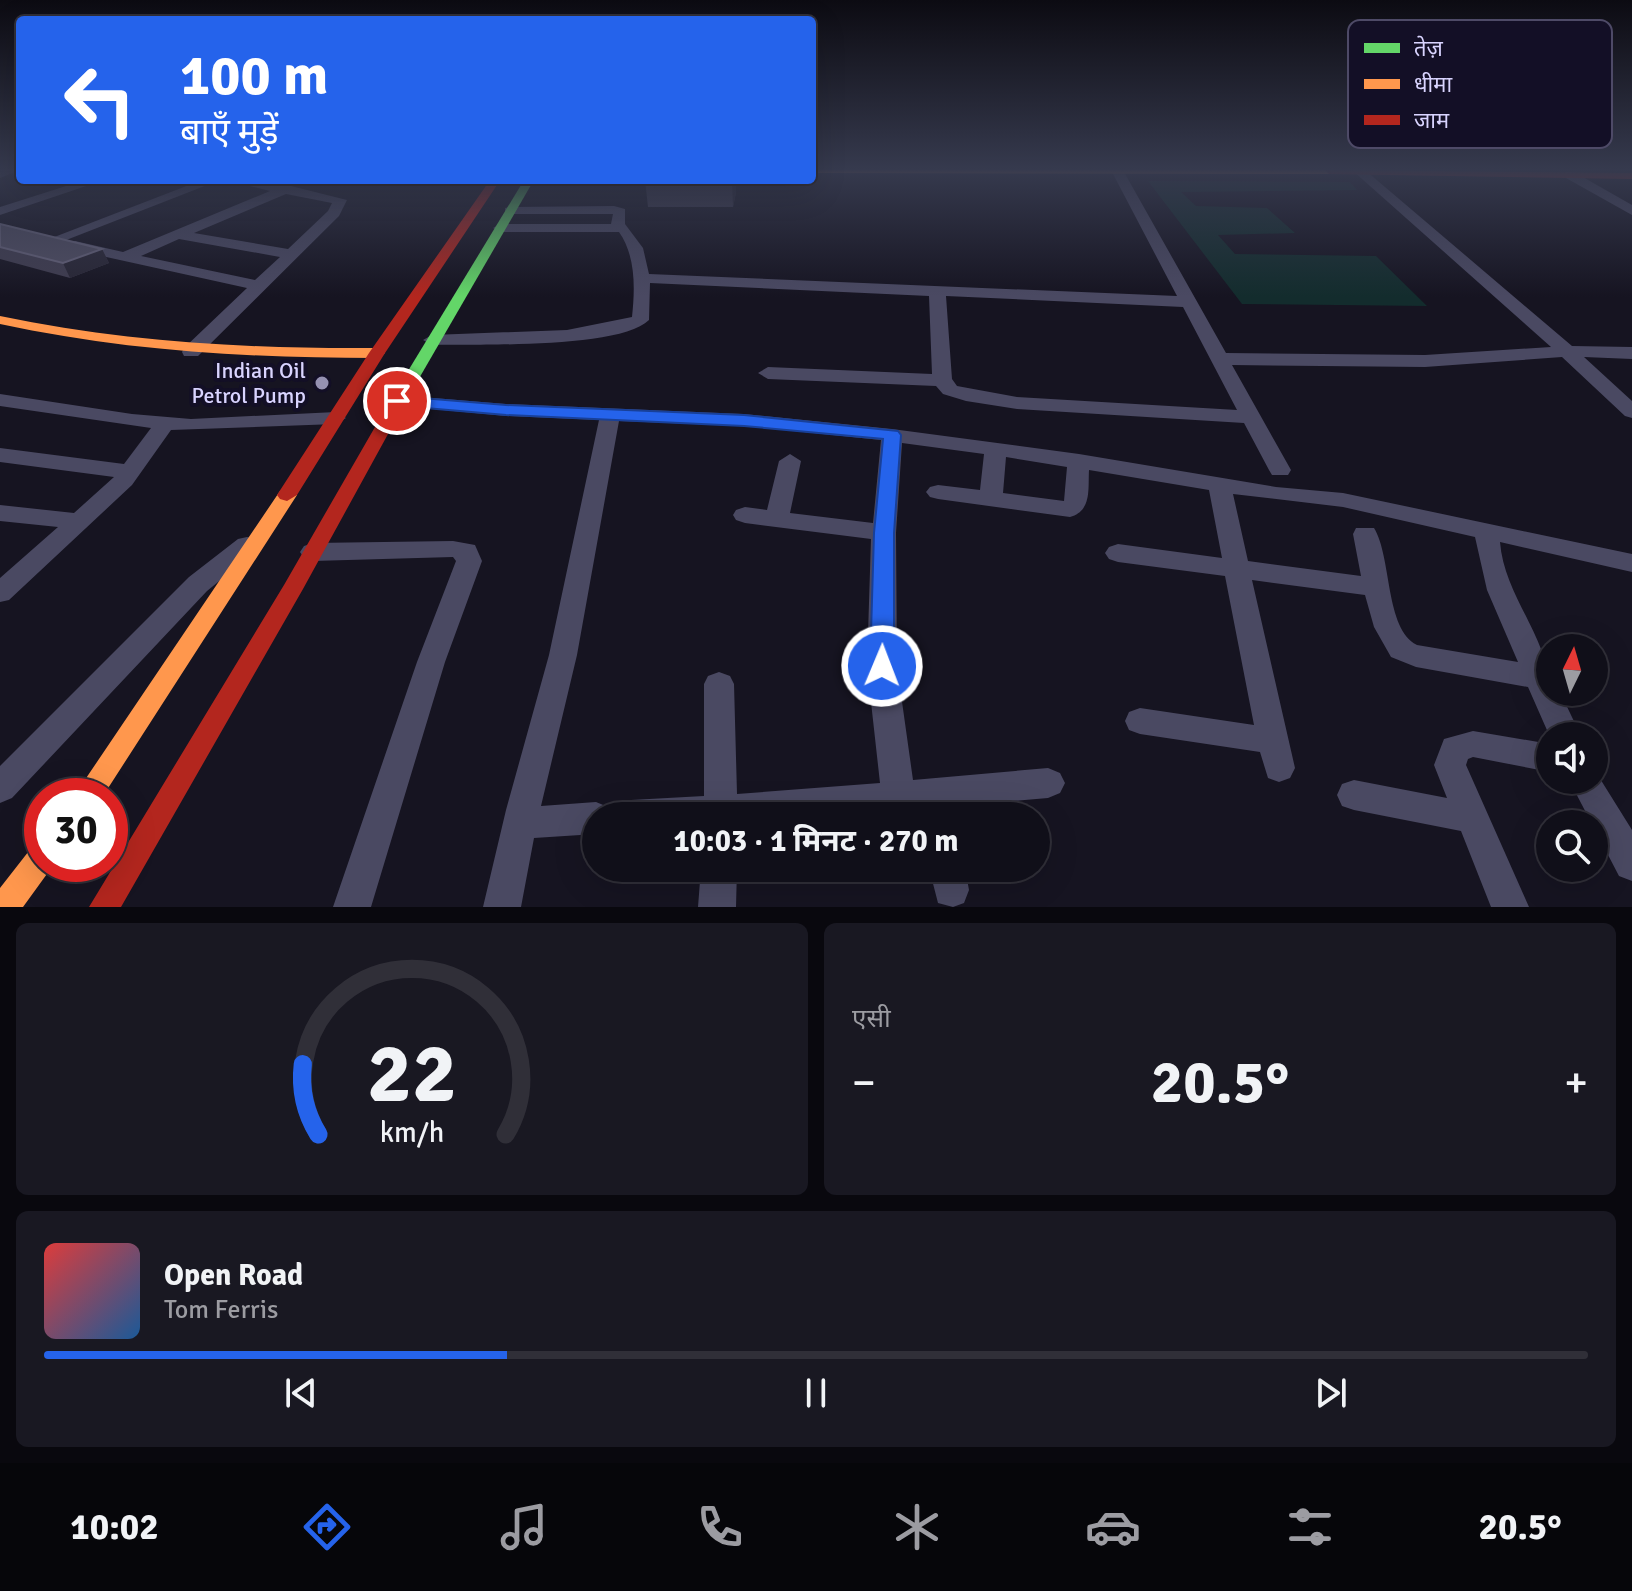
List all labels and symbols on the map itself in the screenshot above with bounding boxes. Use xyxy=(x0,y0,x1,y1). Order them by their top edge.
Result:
legend xyxy=(1348,20,1612,148)
text: तेज़ xyxy=(1414,35,1444,62)
text: धीमा xyxy=(1414,71,1452,98)
text: जाम xyxy=(1414,107,1450,134)
place label: Indian Oil Petrol Pump xyxy=(192,357,306,409)
pin xyxy=(363,367,431,435)
marker: Indian Oil Petrol Pump xyxy=(313,374,331,392)
position arrow xyxy=(840,624,924,708)
north arrow xyxy=(1536,634,1608,706)
speed limit sign: 30 xyxy=(24,778,128,882)

